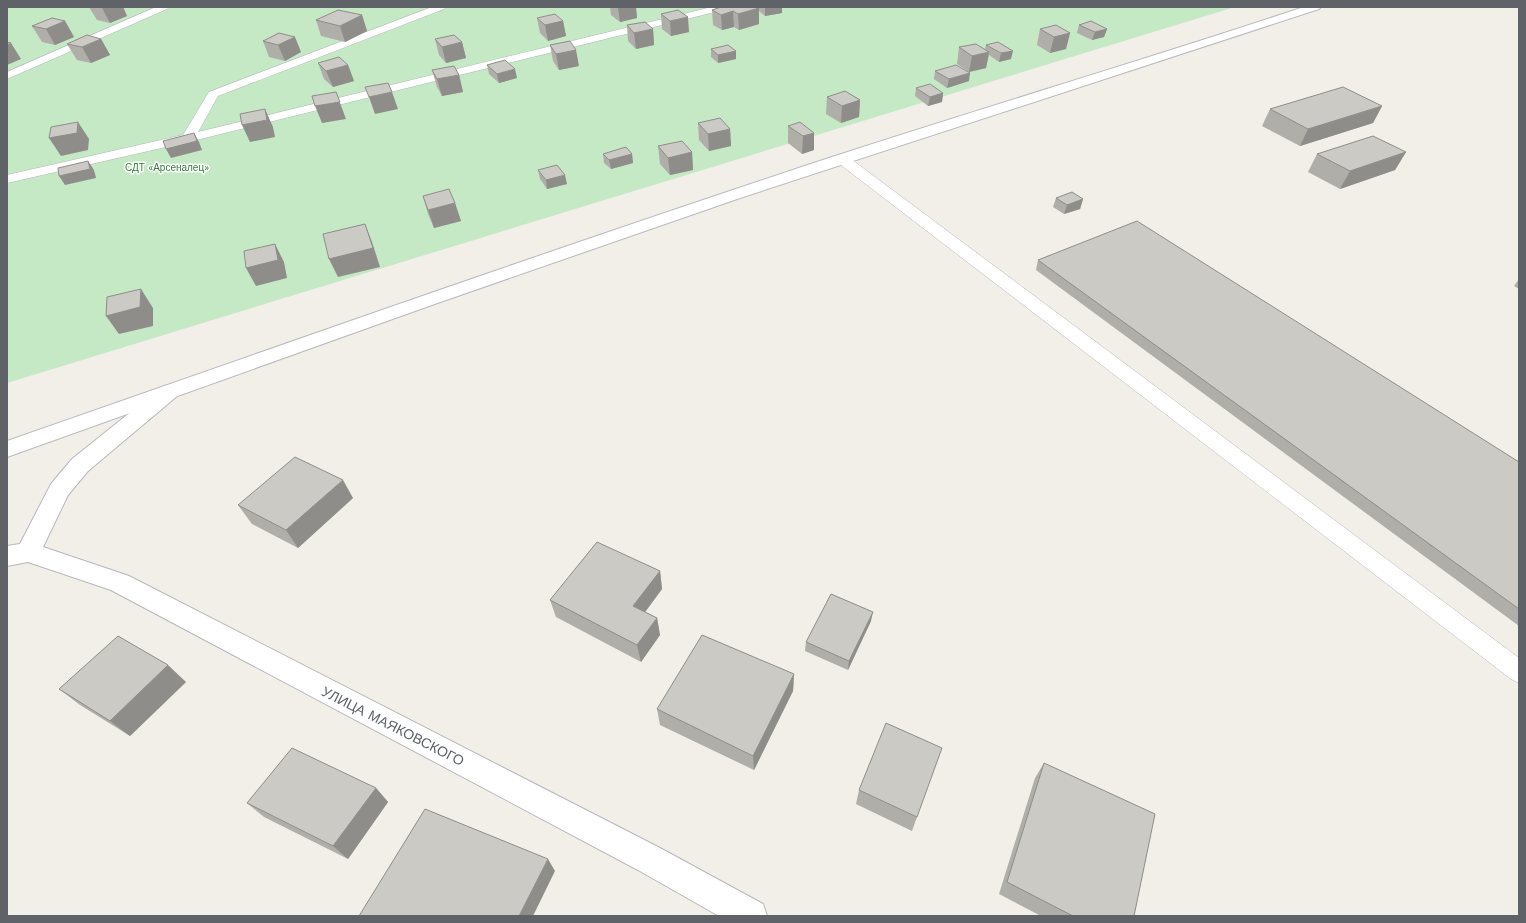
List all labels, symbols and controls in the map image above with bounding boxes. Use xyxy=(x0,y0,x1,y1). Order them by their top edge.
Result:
park label: СДТ «Арсеналец» xyxy=(125,162,209,173)
street label: УЛИЦА МАЯКОВСКОГО xyxy=(319,683,467,769)

